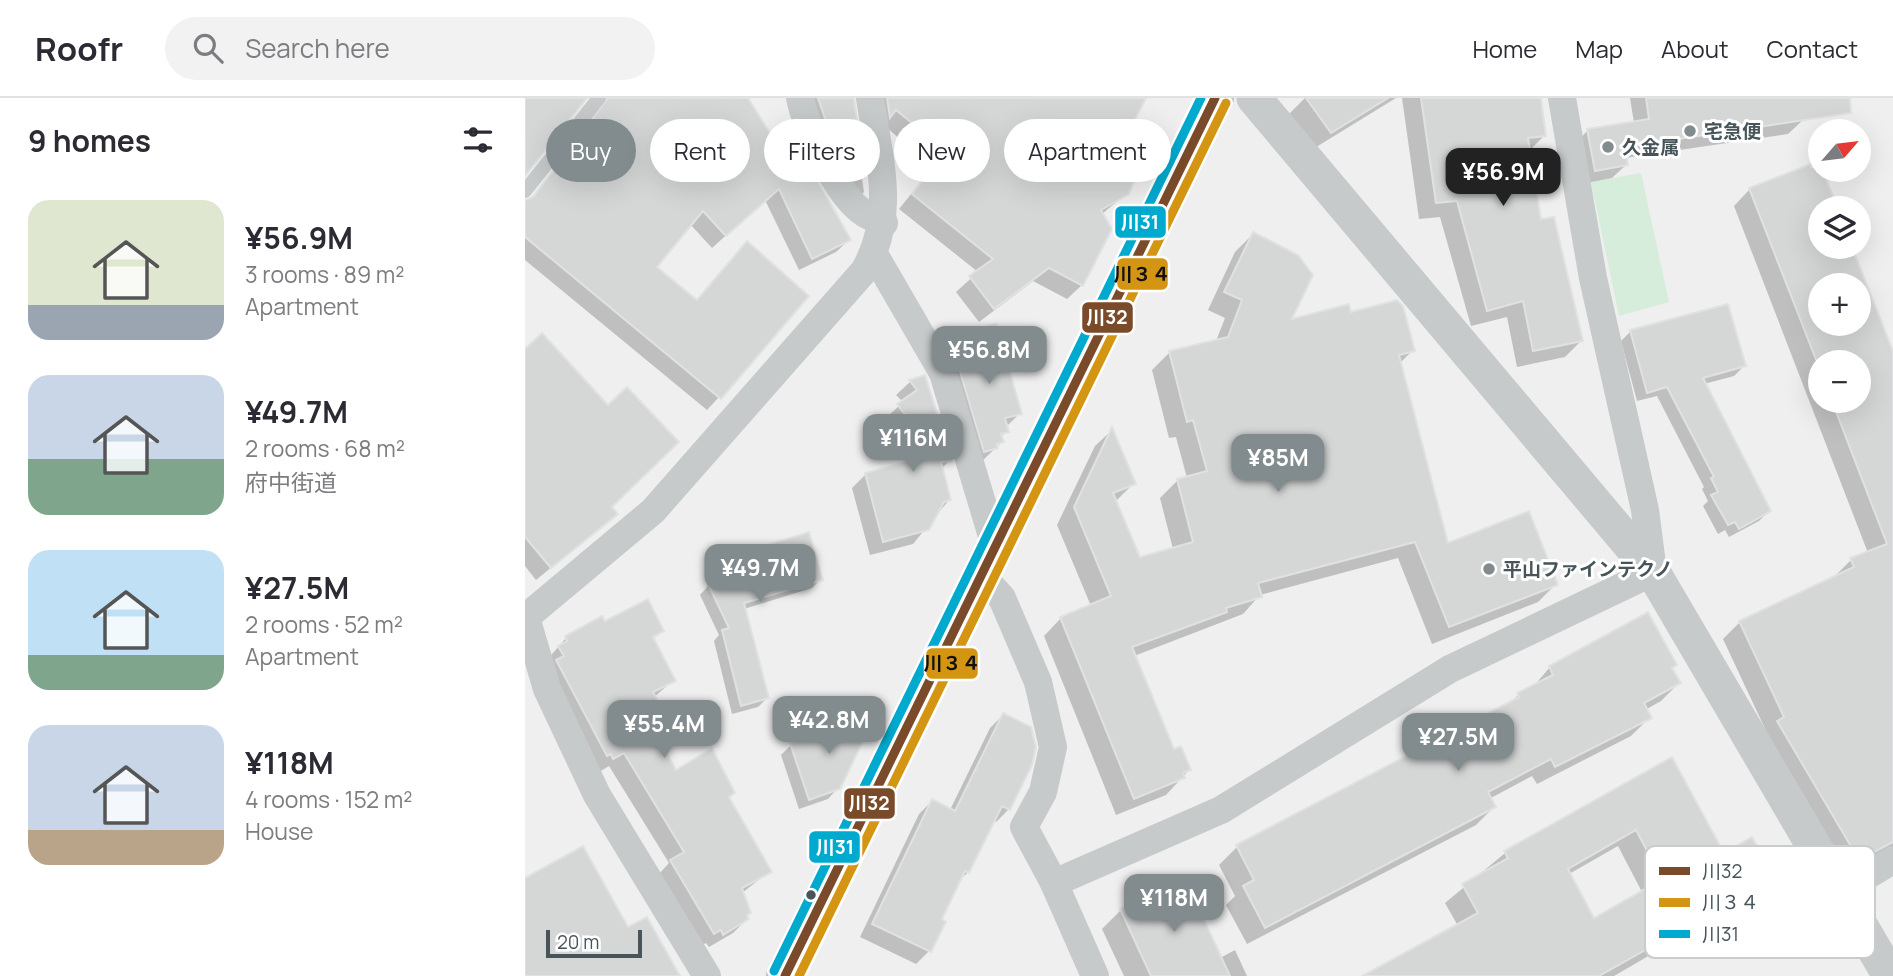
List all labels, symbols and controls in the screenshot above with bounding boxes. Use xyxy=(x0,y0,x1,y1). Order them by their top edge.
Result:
search box xyxy=(165,17,655,80)
text: Roofr xyxy=(35,26,123,71)
icon: search xyxy=(189,29,227,67)
text: Search here xyxy=(245,30,390,66)
text: Home xyxy=(1472,32,1537,65)
text: Map xyxy=(1575,32,1623,65)
text: About xyxy=(1661,32,1729,65)
text: Contact xyxy=(1767,32,1858,65)
place label: 宅急便 xyxy=(1704,118,1761,144)
chip: Buy xyxy=(546,119,636,182)
chip: Rent xyxy=(650,119,750,182)
chip: Filters xyxy=(764,119,880,182)
chip: New xyxy=(894,119,990,182)
chip: Apartment xyxy=(1004,119,1171,182)
north arrow xyxy=(1808,119,1871,182)
map controls xyxy=(1808,119,1871,413)
text: 9 homes xyxy=(28,120,151,161)
icon: filters xyxy=(459,121,497,159)
marker: 宅急便 xyxy=(1682,123,1698,139)
place label: 久金属 xyxy=(1622,134,1679,160)
marker: 久金属 xyxy=(1600,139,1616,155)
pin: ¥56.9M xyxy=(1446,148,1560,208)
text: ¥56.9M xyxy=(1462,155,1544,187)
button: layers xyxy=(1808,196,1871,259)
line badge: 川31 xyxy=(1114,205,1167,239)
text: 川31 xyxy=(1121,209,1159,235)
text: ¥56.9M xyxy=(245,217,353,258)
icon: home xyxy=(84,228,168,312)
line badge: 川３４ xyxy=(1116,257,1169,291)
text: 3 rooms · 89 m² xyxy=(245,258,405,290)
text: 川３４ xyxy=(1113,261,1171,287)
button: + xyxy=(1808,273,1871,336)
text: Apartment xyxy=(245,290,359,322)
line badge: 川32 xyxy=(1081,301,1134,334)
text: 川32 xyxy=(1086,304,1128,330)
pin: ¥56.8M xyxy=(932,327,1046,386)
text: ¥56.8M xyxy=(948,333,1030,365)
button: − xyxy=(1808,350,1871,413)
text: ¥49.7M xyxy=(245,391,348,432)
icon: home xyxy=(84,403,168,487)
pin: ¥116M xyxy=(864,414,962,474)
text: ¥116M xyxy=(879,421,947,453)
text: 2 rooms · 68 m² xyxy=(245,432,405,464)
pin: ¥85M xyxy=(1237,434,1319,494)
text: ¥85M xyxy=(1247,441,1309,473)
text: 府中街道 xyxy=(245,466,337,498)
pin: ¥49.7M xyxy=(703,545,817,604)
text: ¥49.7M xyxy=(721,551,799,583)
place label: 平山ファインテクノ xyxy=(1503,556,1673,582)
marker: 平山ファインテクノ xyxy=(1481,561,1497,577)
text: ¥27.5M xyxy=(245,567,349,608)
icon: home xyxy=(84,578,168,662)
text: 2 rooms · 52 m² xyxy=(245,608,403,640)
text: Apartment xyxy=(245,640,359,672)
line badge: 川３４ xyxy=(925,647,979,680)
text: 川３４ xyxy=(923,650,981,676)
pin: ¥42.8M xyxy=(772,696,886,756)
pin: ¥55.4M xyxy=(607,700,721,760)
text: ¥42.8M xyxy=(789,703,869,735)
text: ¥55.4M xyxy=(623,707,705,739)
pin: ¥27.5M xyxy=(1401,714,1515,773)
text: ¥27.5M xyxy=(1418,720,1498,752)
text: ¥118M xyxy=(245,742,334,783)
icon: home xyxy=(84,753,168,837)
text: 4 rooms · 152 m² xyxy=(245,783,412,815)
line badge: 川32 xyxy=(843,787,896,820)
text: 川32 xyxy=(848,790,890,816)
text: House xyxy=(245,815,314,847)
line badge: 川31 xyxy=(808,830,861,864)
text: 川31 xyxy=(816,834,854,860)
legend xyxy=(1645,846,1875,958)
text: 川32 xyxy=(1702,858,1742,884)
pin: ¥118M xyxy=(1125,874,1223,934)
text: ¥118M xyxy=(1140,881,1208,913)
unlabelled marker xyxy=(804,888,818,902)
text: 川３４ xyxy=(1702,889,1759,915)
text: 川31 xyxy=(1702,921,1739,947)
scale bar xyxy=(546,927,642,959)
text: 20 m xyxy=(557,929,599,955)

